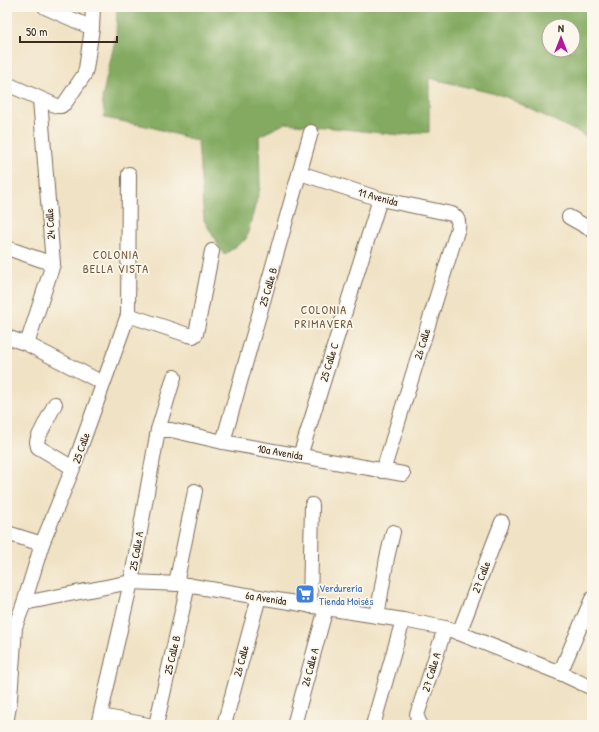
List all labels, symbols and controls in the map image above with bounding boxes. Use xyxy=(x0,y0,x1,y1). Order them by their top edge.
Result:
scale bar xyxy=(20,18,117,44)
north arrow xyxy=(541,18,581,58)
text: N xyxy=(558,21,564,35)
text: 50 m xyxy=(26,23,47,40)
street label: 11 Avenida xyxy=(357,185,400,209)
street label: 24 Calle xyxy=(42,207,58,240)
district label: COLONIA BELLA VISTA xyxy=(83,246,149,277)
street label: 25 Calle B xyxy=(256,265,280,308)
district label: COLONIA PRIMAVERA xyxy=(294,301,354,332)
street label: 26 Calle xyxy=(411,326,433,361)
street label: 25 Calle C xyxy=(316,341,342,383)
street label: 25 Calle xyxy=(69,430,93,465)
street label: 10a Avenida xyxy=(256,441,305,463)
street label: 25 Calle A xyxy=(126,530,146,572)
street label: 27 Calle xyxy=(469,559,494,595)
place label: Verdurería Tienda Moisés xyxy=(319,581,373,608)
supermarket icon: Verdurería Tienda Moisés xyxy=(294,583,316,605)
street label: 6a Avenida xyxy=(244,588,288,608)
street label: 25 Calle B xyxy=(161,634,183,676)
street label: 26 Calle xyxy=(230,643,252,678)
street label: 26 Calle A xyxy=(298,646,322,688)
street label: 27 Calle A xyxy=(418,650,444,693)

